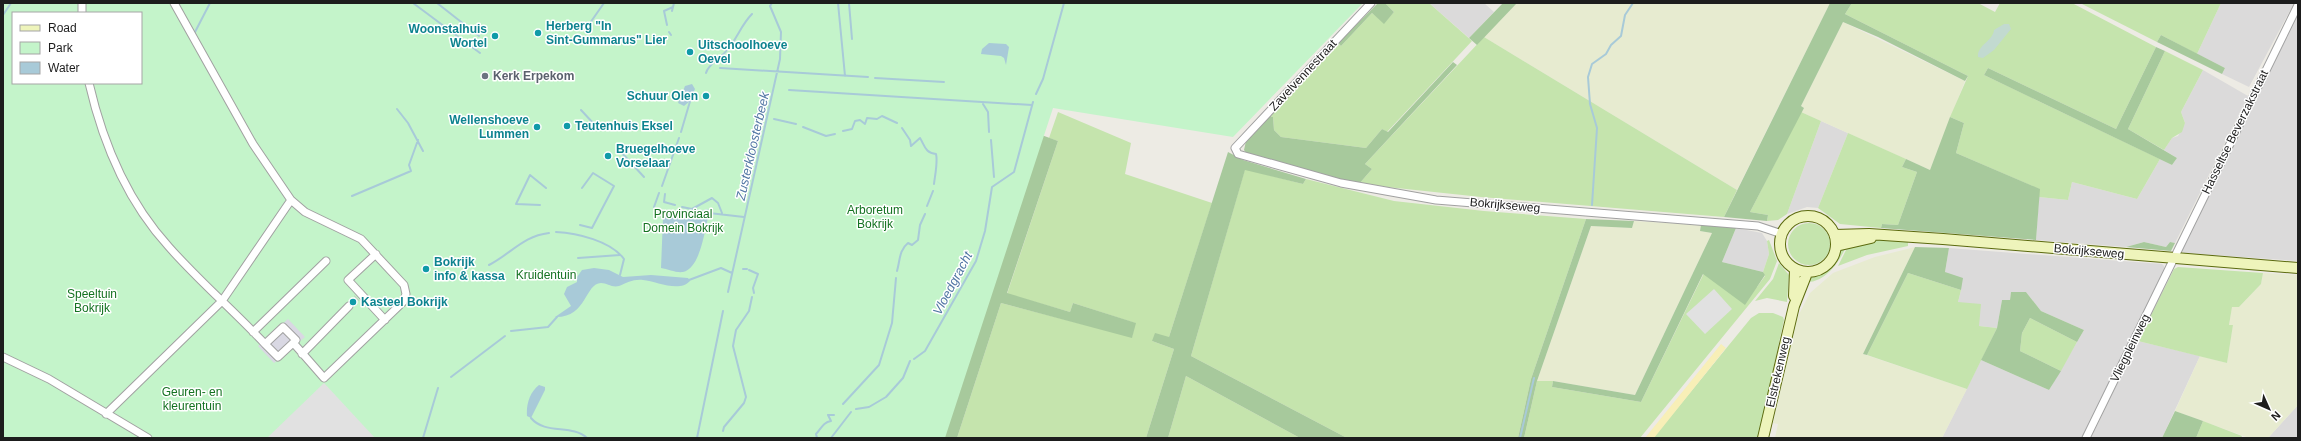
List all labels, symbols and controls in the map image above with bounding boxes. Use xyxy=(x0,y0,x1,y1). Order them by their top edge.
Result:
legend xyxy=(12,12,142,84)
place label: Herberg "In Sint-Gummarus" Lier xyxy=(546,19,667,47)
text: Road xyxy=(48,21,77,35)
place label: Woonstalhuis Wortel xyxy=(409,22,487,50)
marker: Herberg "In Sint-Gummarus" Lier xyxy=(533,28,543,38)
marker: Woonstalhuis Wortel xyxy=(490,31,500,41)
street label: Zavelvennestraat xyxy=(1266,36,1340,113)
place label: Uitschoolhoeve Oevel xyxy=(698,38,788,66)
text: Park xyxy=(48,41,74,55)
marker: Uitschoolhoeve Oevel xyxy=(685,47,695,57)
text: Water xyxy=(48,61,80,75)
street label: Hasseltse Beverzakstraat xyxy=(2199,67,2271,196)
place label: Kerk Erpekom xyxy=(493,69,574,83)
marker: Kerk Erpekom xyxy=(480,71,490,81)
place label: Schuur Olen xyxy=(627,89,698,103)
water label: Zusterkloosterbeek xyxy=(733,89,773,203)
marker: Schuur Olen xyxy=(701,91,711,101)
place label: Wellenshoeve Lummen xyxy=(449,113,529,141)
place label: Teutenhuis Eksel xyxy=(575,119,673,133)
marker: Teutenhuis Eksel xyxy=(562,121,572,131)
marker: Wellenshoeve Lummen xyxy=(532,122,542,132)
place label: Bruegelhoeve Vorselaar xyxy=(616,142,696,170)
marker: Bruegelhoeve Vorselaar xyxy=(603,151,613,161)
street label: Bokrijkseweg xyxy=(1469,195,1541,215)
park label: Arboretum Bokrijk xyxy=(847,203,903,231)
park label: Provinciaal Domein Bokrijk xyxy=(643,207,724,235)
street label: Bokrijkseweg xyxy=(2053,241,2125,261)
water label: Vloedgracht xyxy=(930,248,976,317)
place label: Bokrijk info & kassa xyxy=(434,255,505,283)
marker: Bokrijk info & kassa xyxy=(421,264,431,274)
park label: Kruidentuin xyxy=(516,268,576,282)
park label: Speeltuin Bokrijk xyxy=(67,287,117,315)
place label: Kasteel Bokrijk xyxy=(361,295,448,309)
marker: Kasteel Bokrijk xyxy=(348,297,358,307)
street label: Vliegpleinweg xyxy=(2107,312,2153,384)
street label: Elstrekenweg xyxy=(1763,335,1793,409)
park label: Geuren- en kleurentuin xyxy=(162,385,222,413)
north arrow xyxy=(2249,389,2289,429)
text: N xyxy=(2269,409,2283,423)

